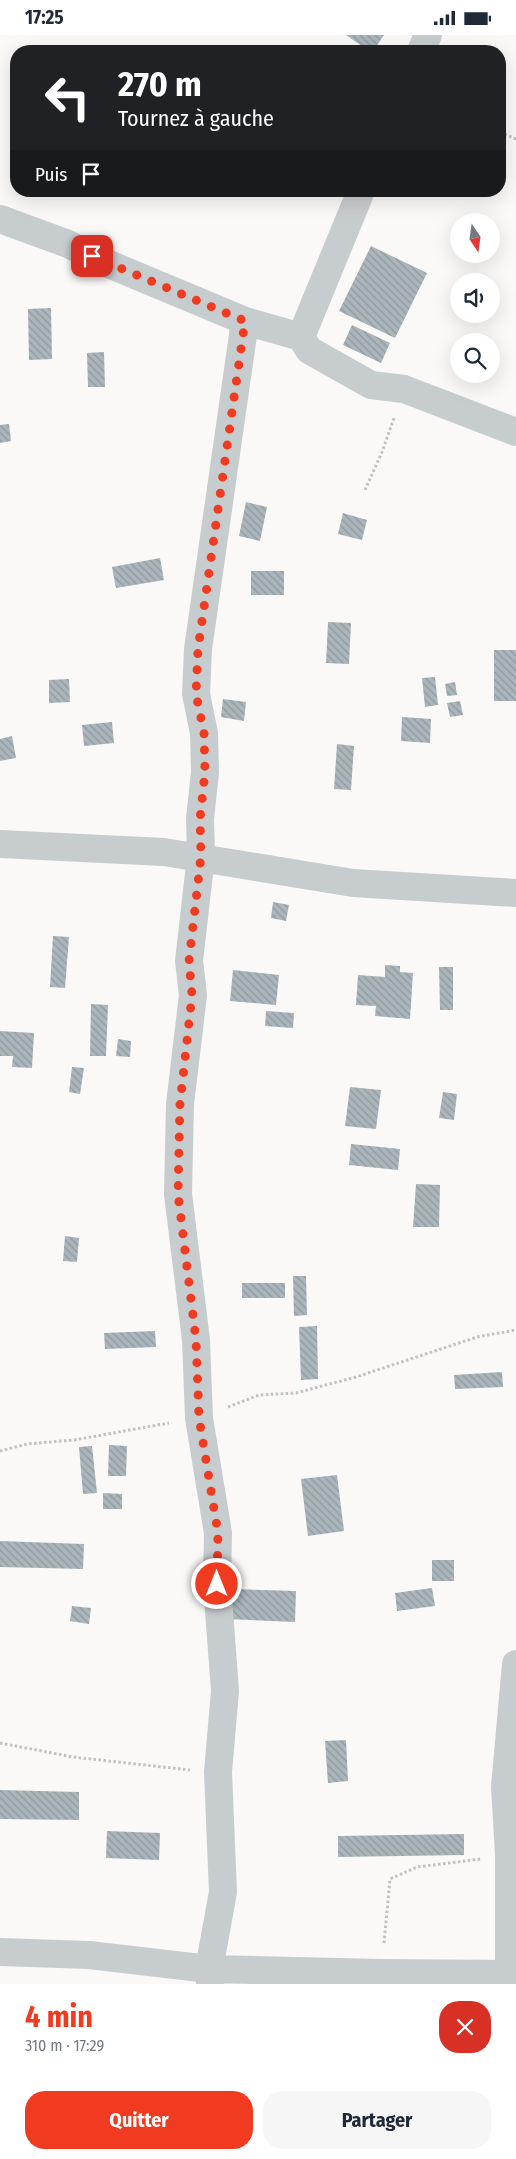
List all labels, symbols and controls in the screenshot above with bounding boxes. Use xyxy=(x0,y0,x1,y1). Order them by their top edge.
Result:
text: 17:25 xyxy=(25,6,64,29)
text: 270 m xyxy=(118,63,202,105)
icon: left xyxy=(35,65,100,130)
text: Tournez à gauche xyxy=(118,105,274,132)
icon: arrive xyxy=(77,160,105,188)
text: Puis xyxy=(35,163,67,186)
north arrow xyxy=(450,213,500,263)
map controls xyxy=(450,213,500,383)
pin xyxy=(71,235,113,277)
icon: arrive xyxy=(78,242,106,270)
button: sound xyxy=(450,273,500,323)
button: search xyxy=(450,333,500,383)
position arrow xyxy=(190,1557,242,1609)
text: 4 min xyxy=(25,1999,93,2035)
button: close xyxy=(439,2001,491,2053)
text: 310 m · 17:29 xyxy=(25,2036,104,2055)
button: Quitter xyxy=(25,2091,253,2149)
button: Partager xyxy=(263,2091,491,2149)

